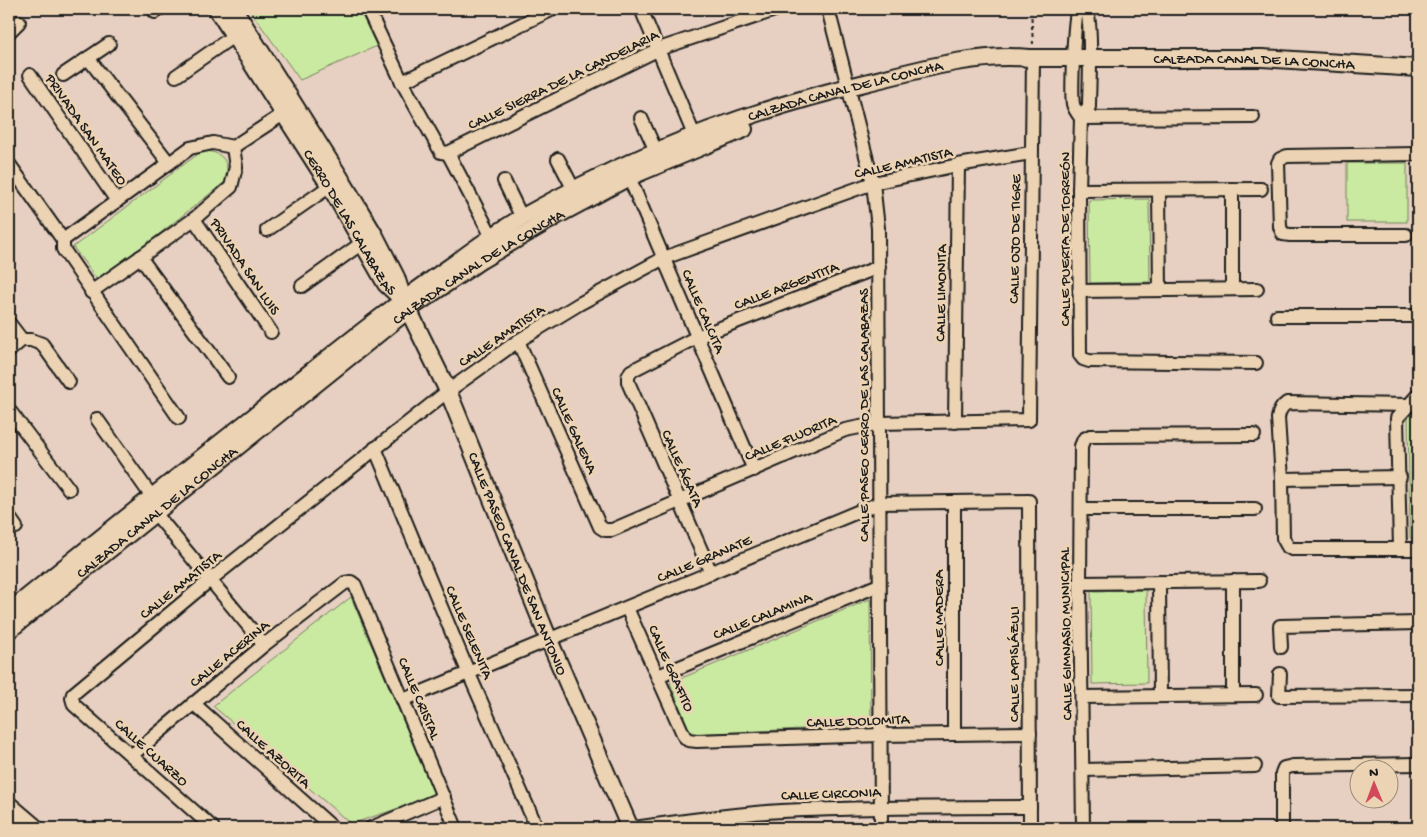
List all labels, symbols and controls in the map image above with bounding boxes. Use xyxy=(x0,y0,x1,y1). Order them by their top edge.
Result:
street label: CALLE SIERRA DE LA CANDELARIA xyxy=(466,26,663,135)
street label: CALZADA CANAL DE LA CONCHA xyxy=(1154,51,1356,75)
street label: CALZADA CANAL DE LA CONCHA xyxy=(746,58,946,127)
street label: PRIVADA SAN MATEO xyxy=(40,70,130,189)
street label: CALLE AMATISTA xyxy=(853,144,955,184)
street label: CERRO DE LAS CALABAZAS xyxy=(298,146,399,300)
street label: CALLE PUERTA DE TORREÓN xyxy=(1057,152,1075,326)
street label: CALLE OJO DE TIGRE xyxy=(1006,174,1026,304)
street label: CALZADA CANAL DE LA CONCHA xyxy=(389,206,569,330)
street label: PRIVADA SAN LUIS xyxy=(205,214,283,319)
street label: CALLE LIMONITA xyxy=(932,243,952,342)
street label: CALLE ARGENTITA xyxy=(732,258,842,315)
street label: CALLE CALCITA xyxy=(676,267,728,358)
street label: CALLE PASEO CERRO DE LAS CALABAZAS xyxy=(856,288,874,542)
street label: CALLE AMATISTA xyxy=(456,301,550,372)
street label: CALLE GALENA xyxy=(546,385,601,478)
street label: CALLE FLUORITA xyxy=(742,411,840,466)
street label: CALLE ÁGATA xyxy=(656,427,707,511)
street label: CALZADA CANAL DE LA CONCHA xyxy=(74,443,243,583)
street label: CALLE PASEO CANAL DE SAN ANTONIO xyxy=(463,450,570,679)
street label: CALLE GRANATE xyxy=(655,532,755,588)
street label: CALLE AMATISTA xyxy=(137,546,227,624)
street label: CALLE GIMNASIO MUNICIPAL xyxy=(1056,547,1078,721)
street label: CALLE MADERA xyxy=(931,569,949,666)
street label: CALLE SELENITA xyxy=(440,583,496,683)
street label: CALLE CALAMINA xyxy=(711,588,816,645)
street label: CALLE LAPISLÁZULI xyxy=(1006,606,1024,722)
street label: CALLE ACERINA xyxy=(187,616,275,692)
street label: CALLE GRAFITO xyxy=(643,623,697,715)
street label: CALLE CRISTAL xyxy=(393,655,444,743)
street label: CALLE DOLOMITA xyxy=(806,711,911,733)
street label: CALLE CUARZO xyxy=(110,716,191,791)
street label: CALLE AZORITA xyxy=(232,716,315,794)
north arrow xyxy=(1350,760,1400,810)
text: N xyxy=(1369,765,1379,782)
street label: CALLE CIRCONIA xyxy=(781,784,882,806)

